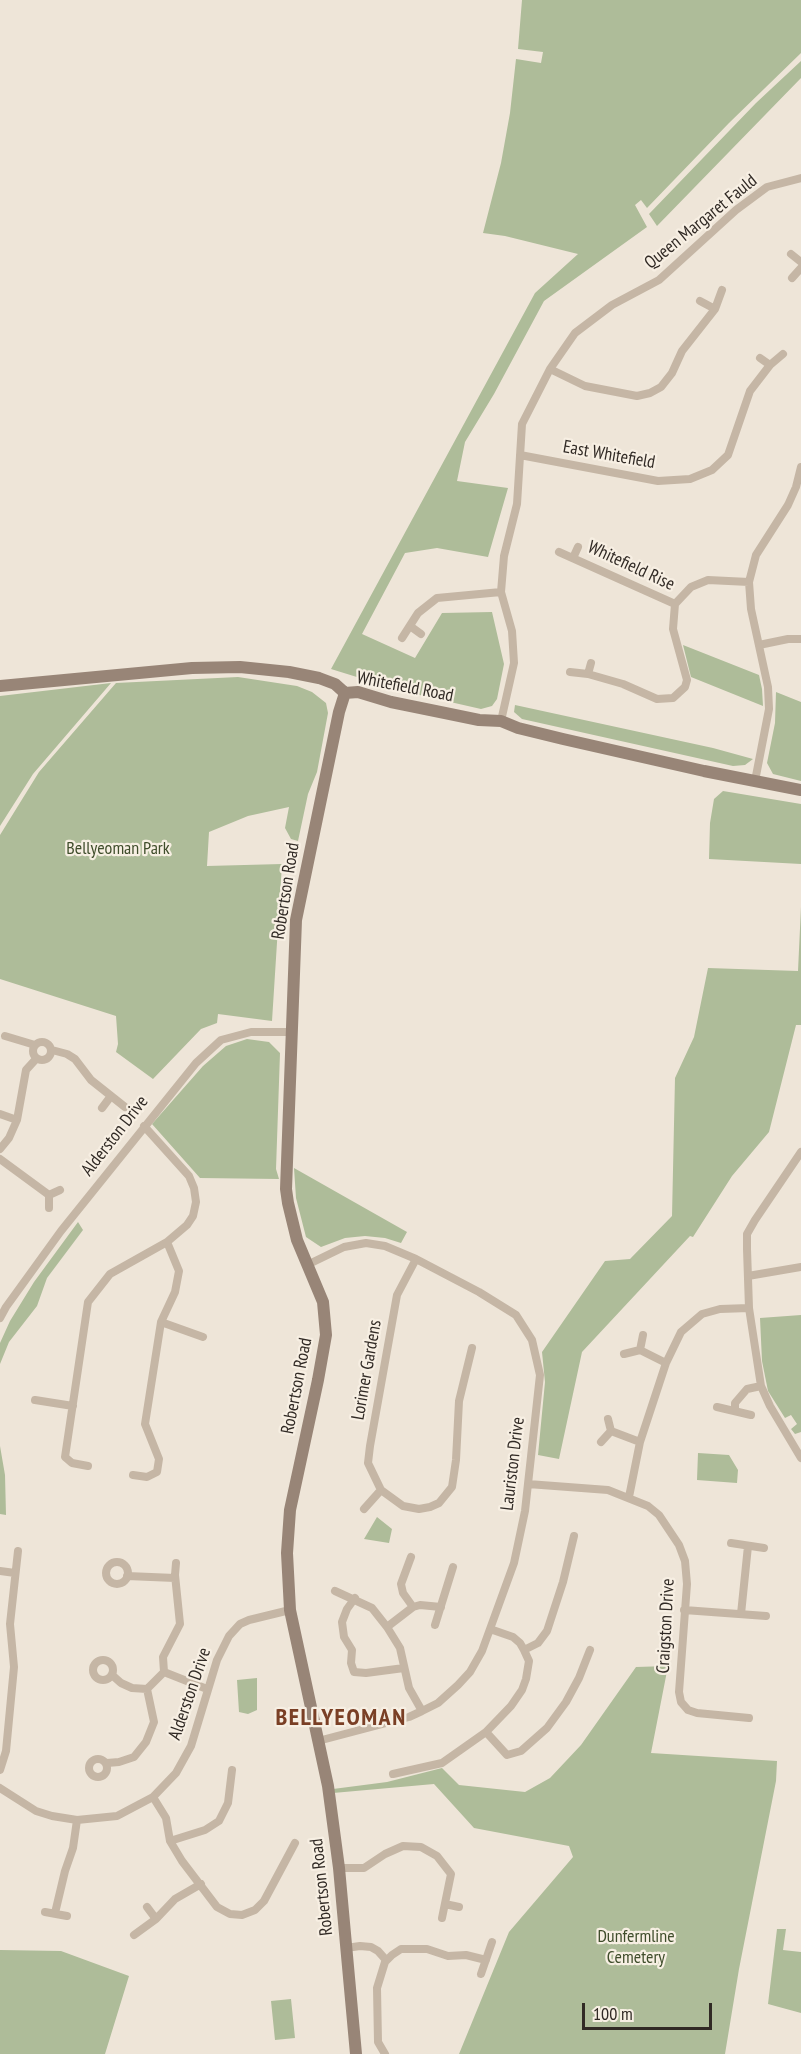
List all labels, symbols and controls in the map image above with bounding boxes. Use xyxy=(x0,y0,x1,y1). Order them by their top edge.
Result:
street label: Queen Margaret Fauld xyxy=(640,170,762,274)
street label: East Whitefield xyxy=(561,436,657,474)
street label: Whitefield Rise xyxy=(584,536,678,596)
street label: Whitefield Road xyxy=(355,667,455,707)
park label: Bellyeoman Park xyxy=(66,838,170,860)
street label: Robertson Road xyxy=(268,841,304,941)
street label: Alderston Drive xyxy=(77,1092,153,1180)
street label: Lorimer Gardens xyxy=(348,1318,386,1422)
street label: Robertson Road xyxy=(277,1336,317,1436)
street label: Lauriston Drive xyxy=(497,1416,529,1512)
street label: Craigston Drive xyxy=(653,1578,679,1674)
street label: Alderston Drive xyxy=(164,1645,216,1743)
district label: BELLYEOMAN xyxy=(275,1704,407,1732)
street label: Robertson Road xyxy=(306,1837,338,1937)
park label: Dunfermline Cemetery xyxy=(597,1926,675,1968)
scale bar xyxy=(585,1991,716,2029)
text: 100 m xyxy=(593,2002,633,2025)

